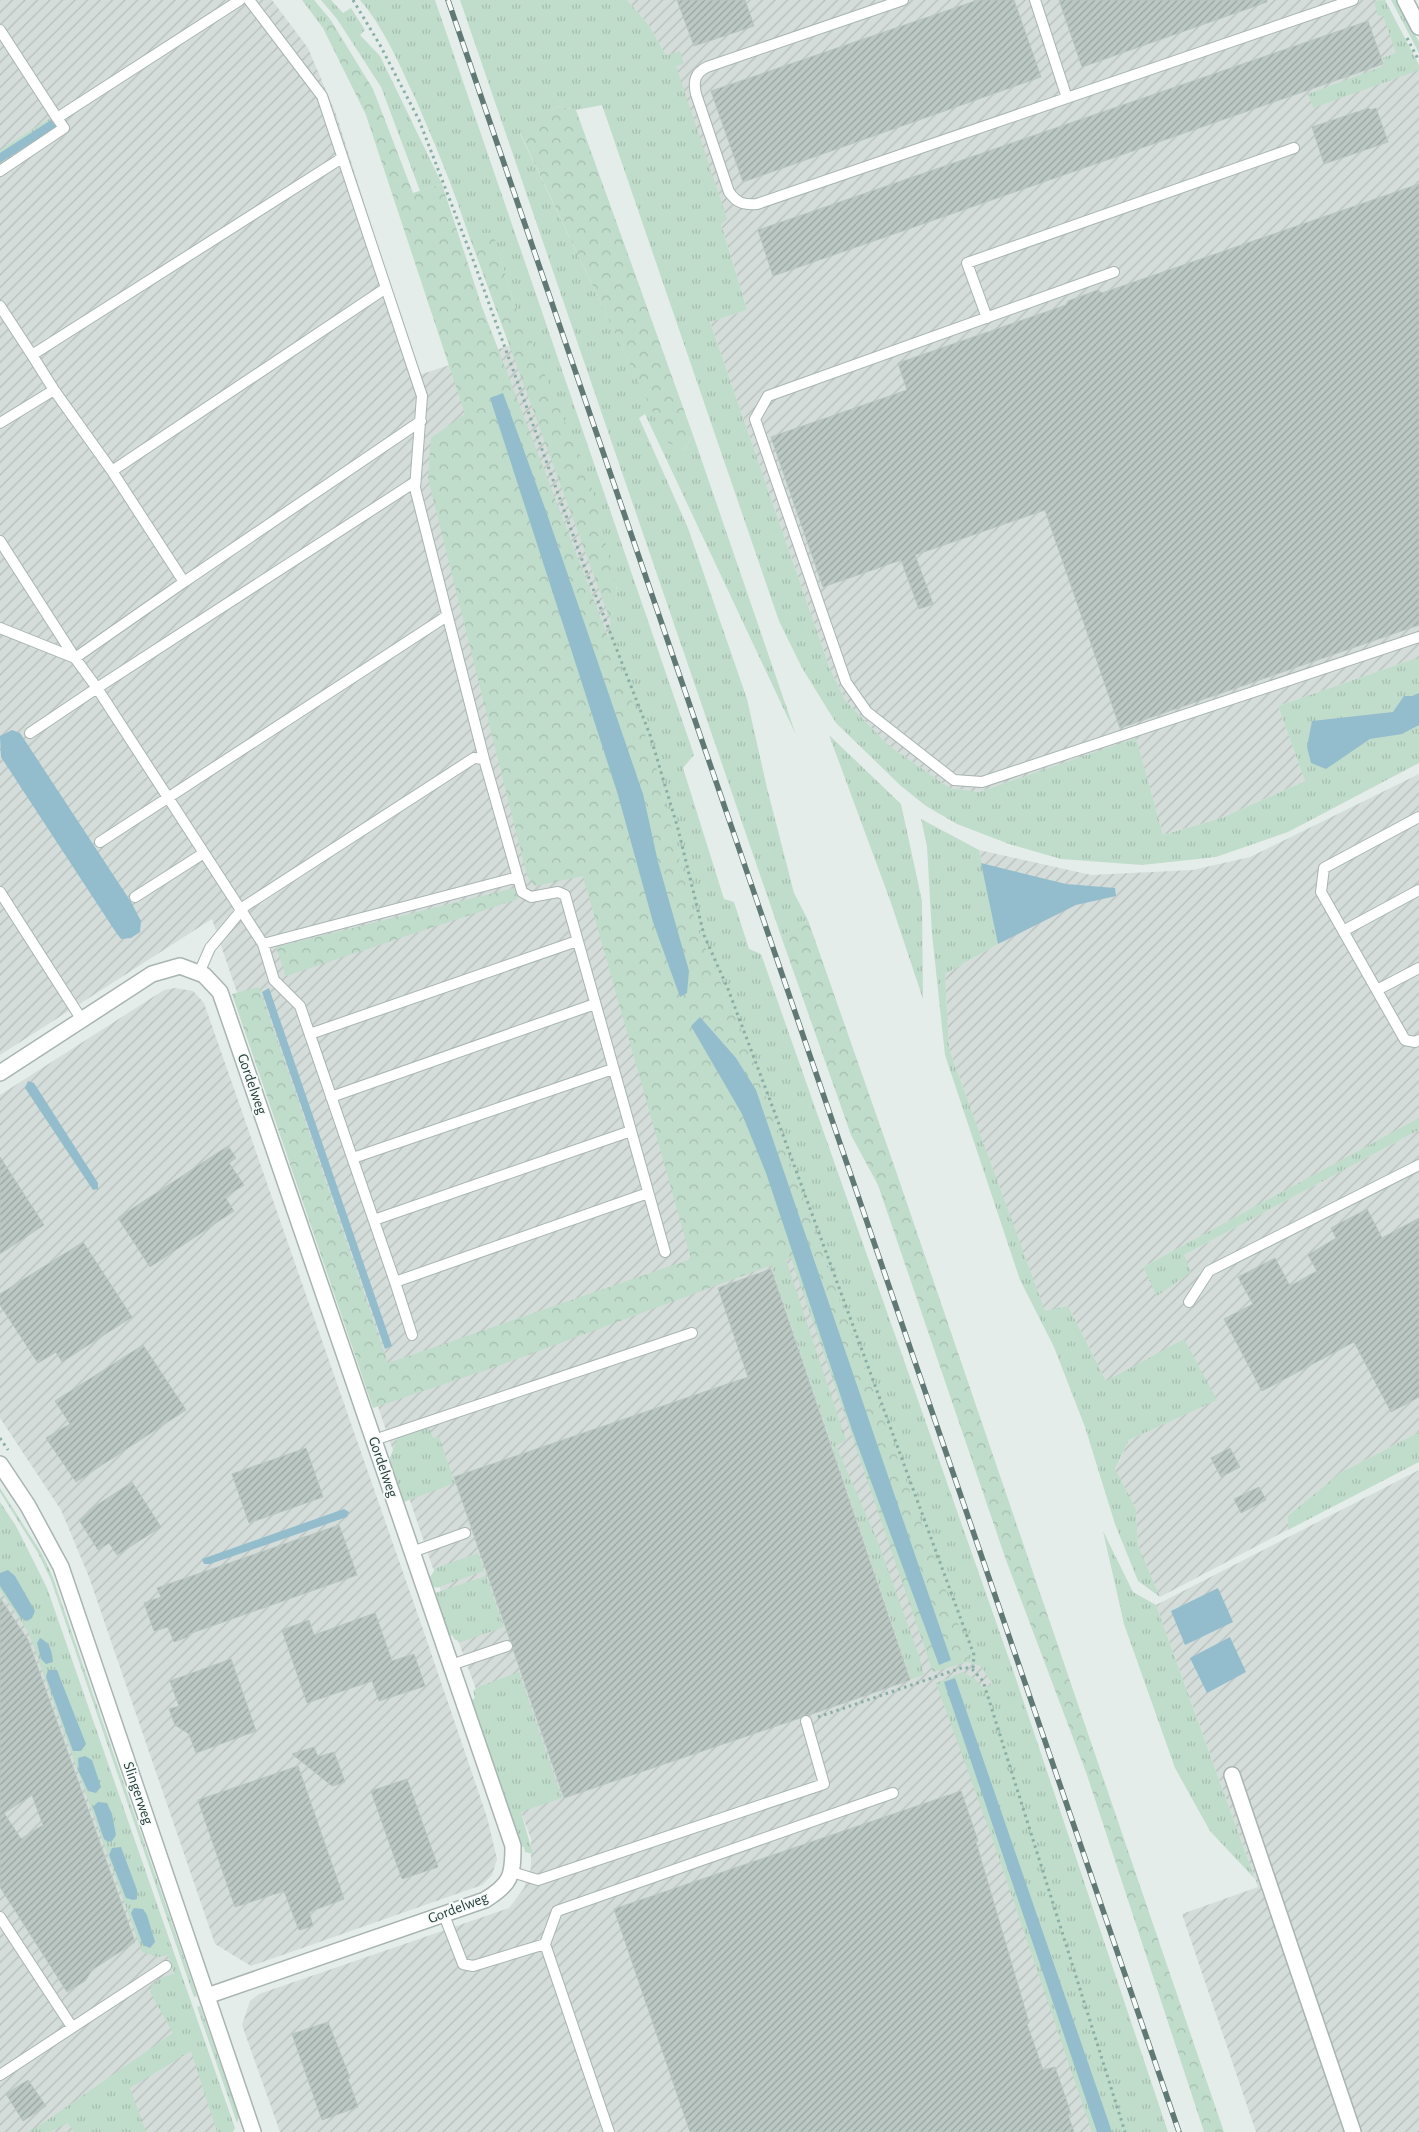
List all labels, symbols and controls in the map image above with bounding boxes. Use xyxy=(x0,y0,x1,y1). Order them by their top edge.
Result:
street label: Gordelweg xyxy=(235,1052,270,1117)
street label: Gordelweg xyxy=(366,1435,401,1500)
street label: Slingerweg xyxy=(120,1760,156,1827)
street label: Gordelweg xyxy=(426,1889,491,1926)

